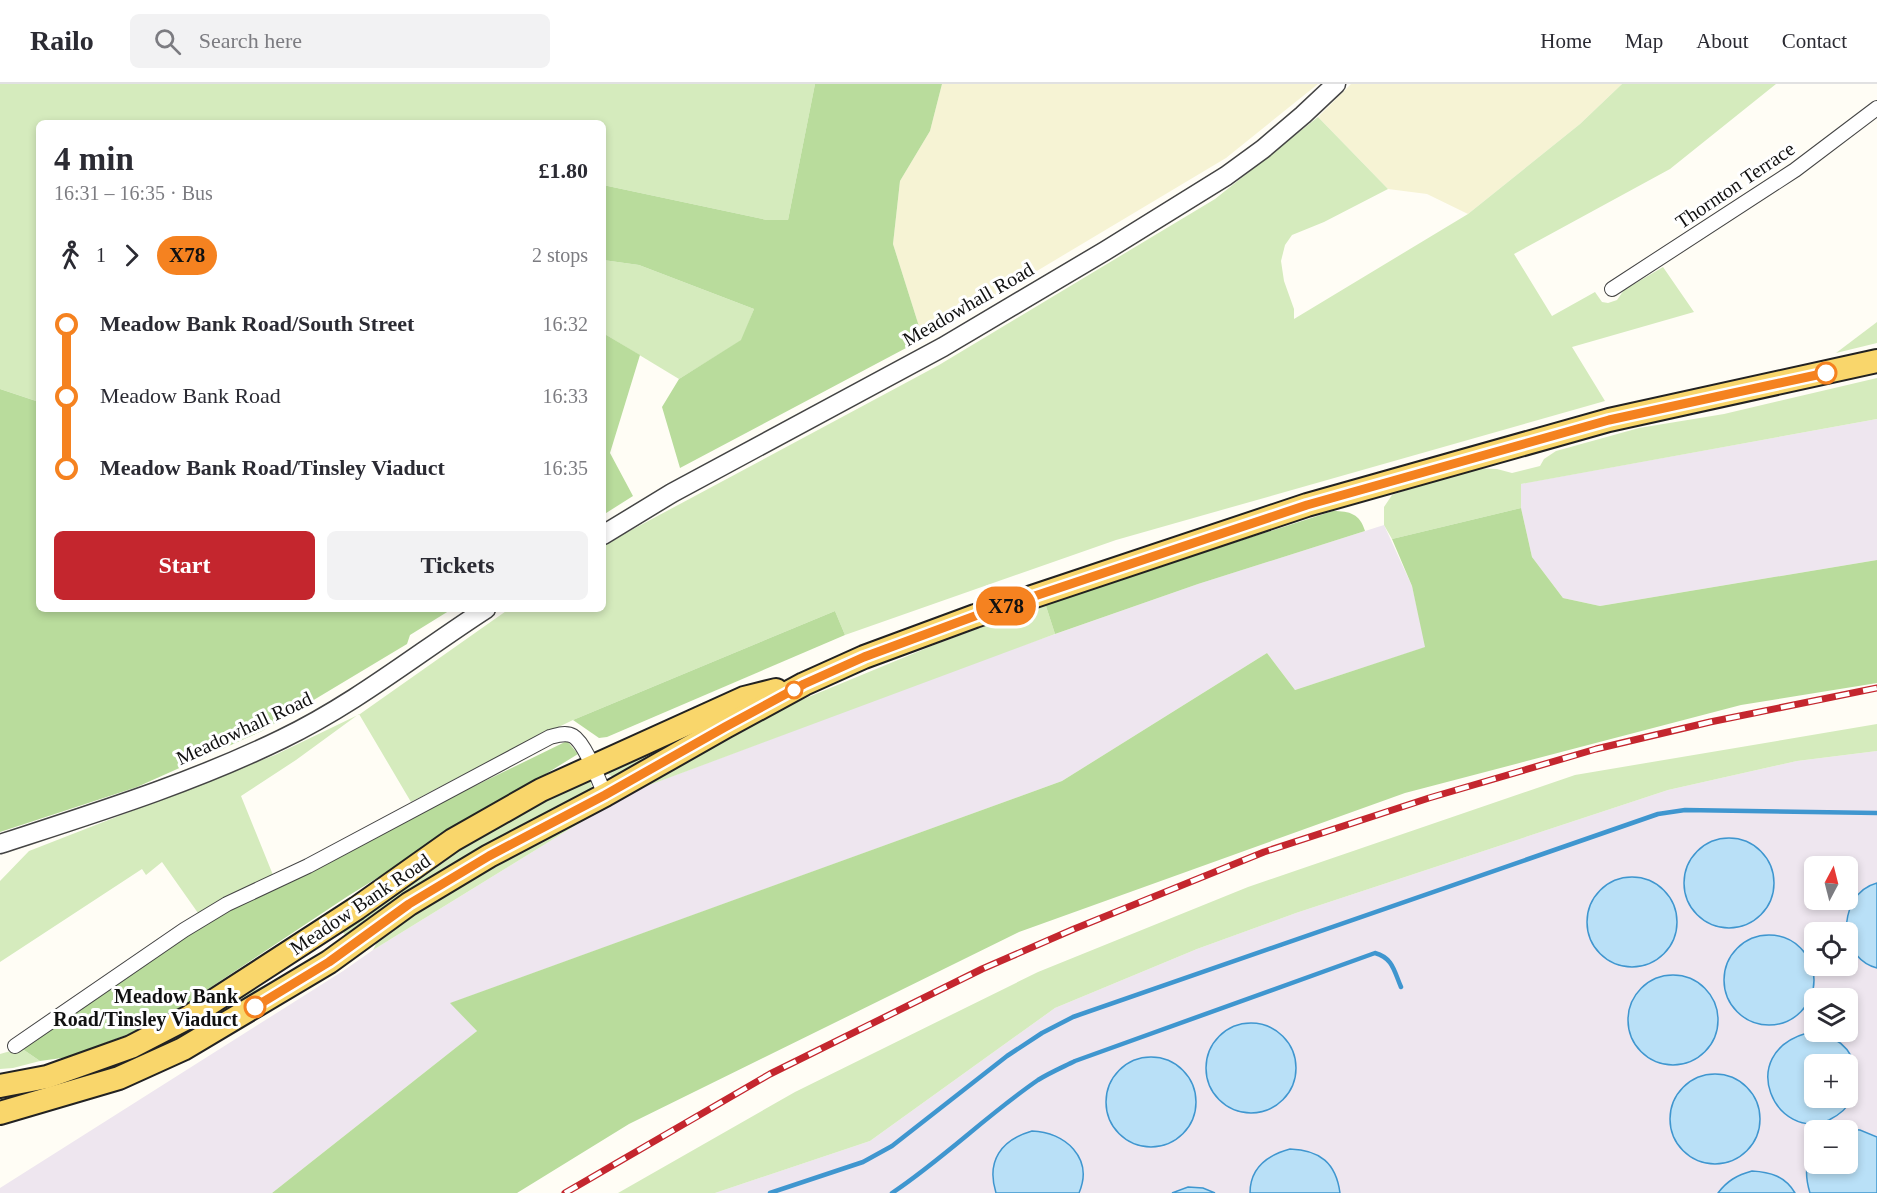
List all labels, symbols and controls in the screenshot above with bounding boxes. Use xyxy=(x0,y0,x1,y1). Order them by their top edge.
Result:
search box xyxy=(130,14,550,68)
text: Railo xyxy=(30,25,94,56)
icon: search xyxy=(151,25,184,58)
text: Search here xyxy=(199,28,302,53)
text: Home xyxy=(1540,29,1592,53)
text: Map xyxy=(1625,29,1663,53)
text: About xyxy=(1696,29,1749,53)
text: Contact xyxy=(1782,29,1847,53)
street label: Thornton Terrace xyxy=(1671,137,1799,233)
text: 4 min xyxy=(54,141,134,177)
text: £1.80 xyxy=(539,158,588,183)
text: 16:31 – 16:35 · Bus xyxy=(54,182,213,204)
icon: walk xyxy=(54,239,87,272)
icon: forward xyxy=(115,239,148,272)
text: X78 xyxy=(169,243,205,267)
text: 1 xyxy=(96,244,106,266)
text: 2 stops xyxy=(532,244,588,266)
street label: Meadowhall Road xyxy=(899,258,1037,350)
text: Meadow Bank Road/South Street xyxy=(100,311,414,336)
text: 16:32 xyxy=(542,313,588,335)
unlabelled marker xyxy=(1815,362,1837,384)
text: Meadow Bank Road xyxy=(100,383,281,408)
text: 16:33 xyxy=(542,385,588,407)
text: Meadow Bank Road/Tinsley Viaduct xyxy=(100,455,445,480)
text: 16:35 xyxy=(542,457,588,479)
button: Start xyxy=(54,531,315,600)
button: Tickets xyxy=(327,531,588,600)
line badge: X78 xyxy=(972,586,1040,626)
text: X78 xyxy=(988,594,1024,618)
unlabelled marker xyxy=(785,681,803,699)
street label: Meadowhall Road xyxy=(173,687,315,769)
street label: Meadow Bank Road xyxy=(286,849,434,959)
north arrow xyxy=(1804,856,1858,910)
map controls xyxy=(1804,856,1858,1174)
button: locate xyxy=(1804,922,1858,976)
place label: Meadow Bank Road/Tinsley Viaduct xyxy=(53,985,239,1031)
button: layers xyxy=(1804,988,1858,1042)
marker: Meadow Bank Road/Tinsley Viaduct xyxy=(244,996,266,1018)
button: + xyxy=(1804,1054,1858,1108)
button: − xyxy=(1804,1120,1858,1174)

